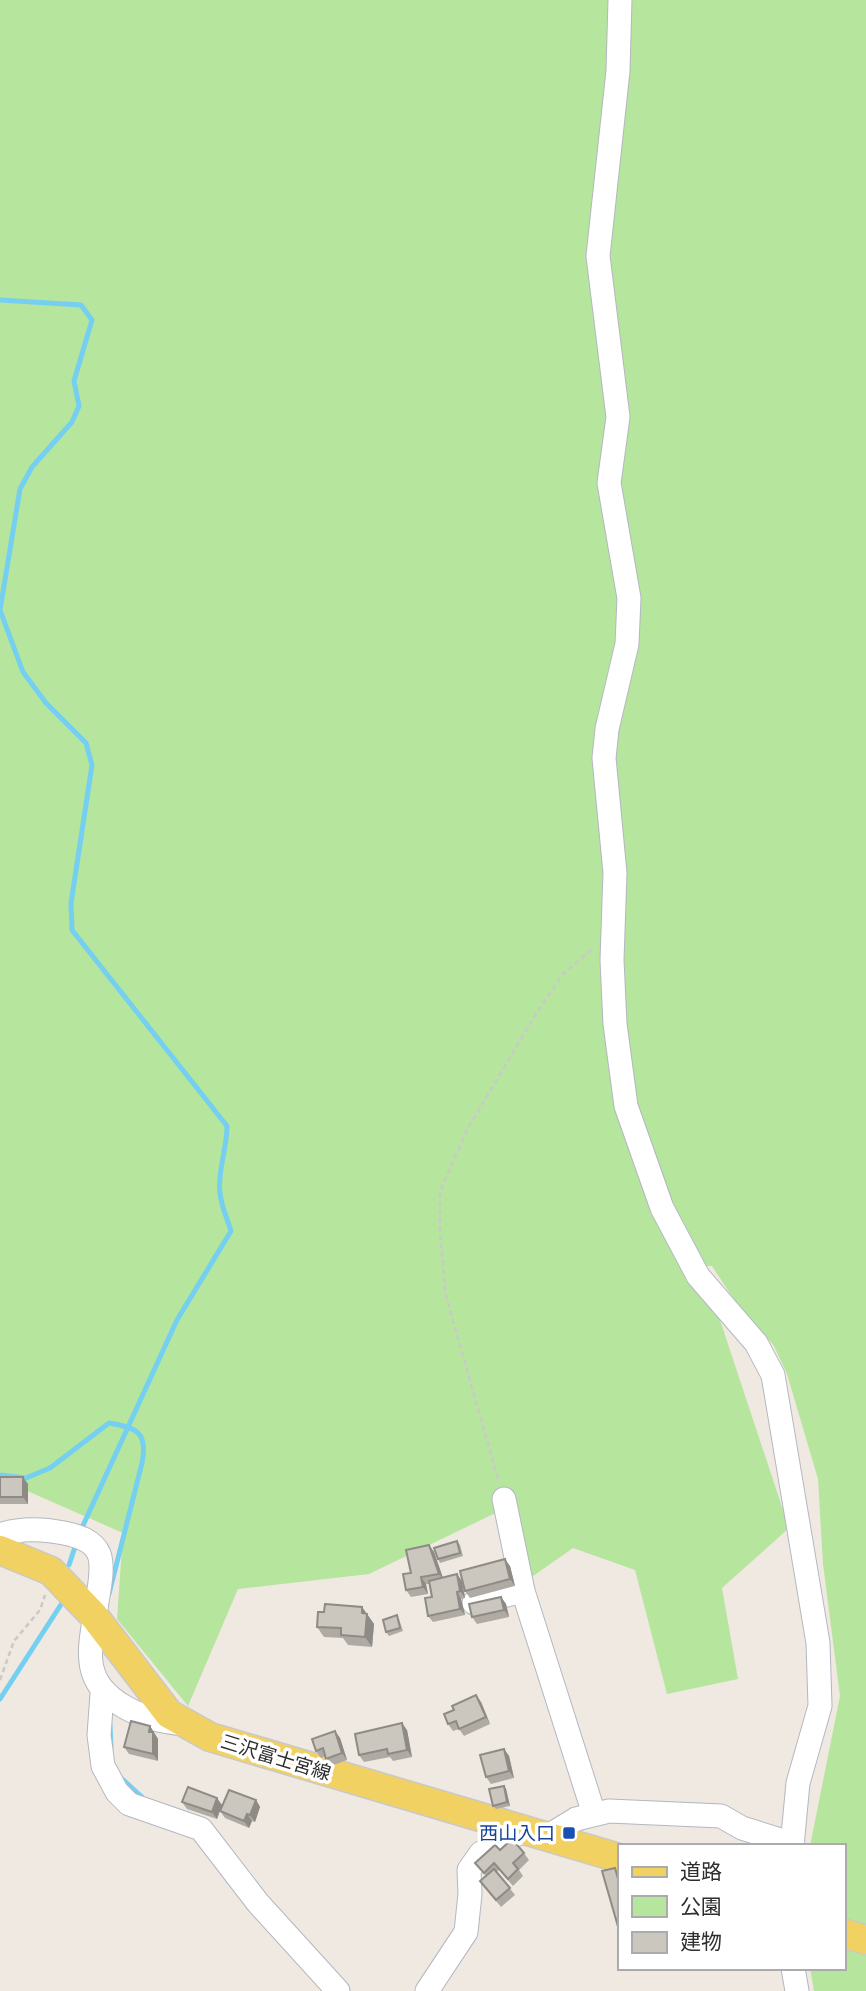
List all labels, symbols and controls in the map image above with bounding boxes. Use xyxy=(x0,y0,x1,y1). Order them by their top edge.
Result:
street label: 三沢富士宮線 xyxy=(218,1731,333,1785)
place label: 西山入口 xyxy=(479,1823,555,1845)
marker: 西山入口 xyxy=(561,1825,577,1841)
legend xyxy=(618,1844,845,1970)
text: 道路 xyxy=(680,1860,722,1885)
text: 公園 xyxy=(680,1895,722,1920)
text: 建物 xyxy=(680,1930,722,1955)

